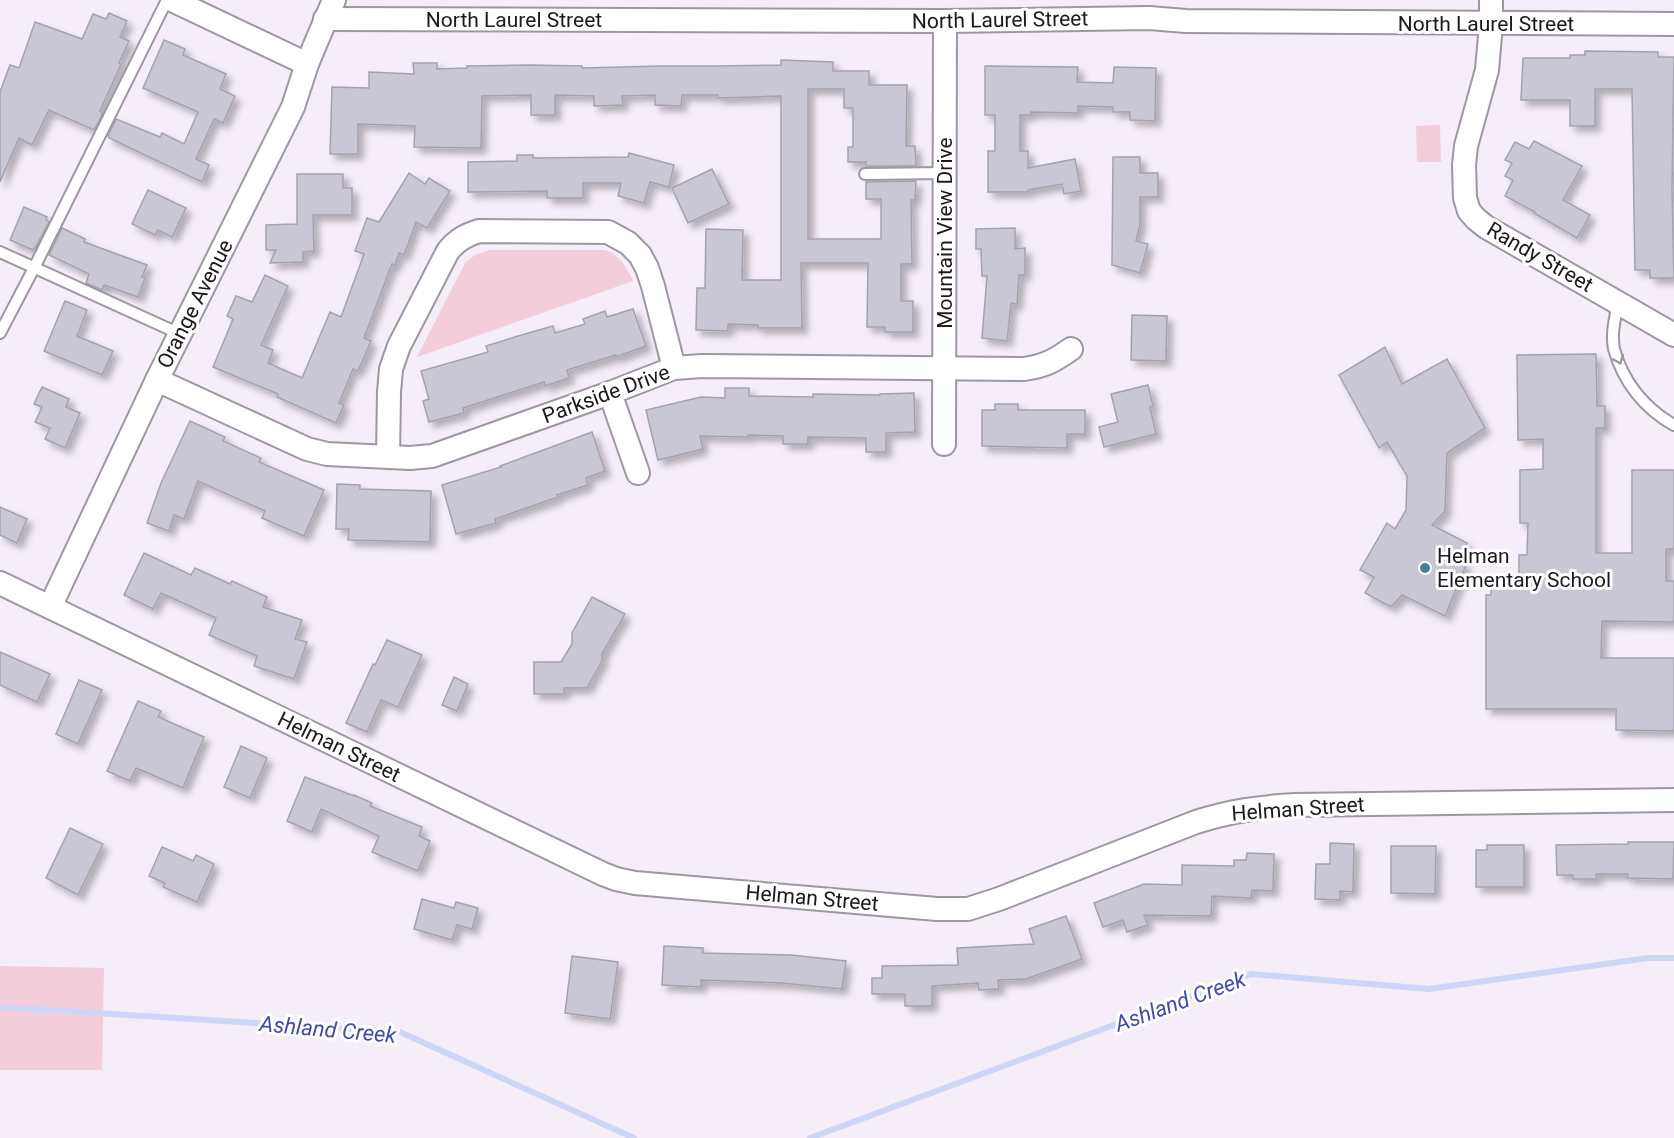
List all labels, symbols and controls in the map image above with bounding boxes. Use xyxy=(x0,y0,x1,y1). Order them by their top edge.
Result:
street label: North Laurel Street xyxy=(912,6,1088,34)
street label: North Laurel Street xyxy=(426,8,602,32)
street label: North Laurel Street xyxy=(1398,12,1574,36)
street label: Mountain View Drive xyxy=(933,137,957,329)
street label: Randy Street xyxy=(1483,217,1597,297)
street label: Orange Avenue xyxy=(152,236,238,372)
one-way arrow xyxy=(1612,353,1624,364)
street label: Parkside Drive xyxy=(539,360,673,428)
place label: Helman Elementary School xyxy=(1437,544,1611,592)
marker: Helman Elementary School xyxy=(1418,561,1432,575)
street label: Helman Street xyxy=(274,707,404,787)
street label: Helman Street xyxy=(1231,792,1365,826)
street label: Helman Street xyxy=(745,880,880,916)
water label: Ashland Creek xyxy=(1111,966,1250,1037)
water label: Ashland Creek xyxy=(258,1011,398,1048)

